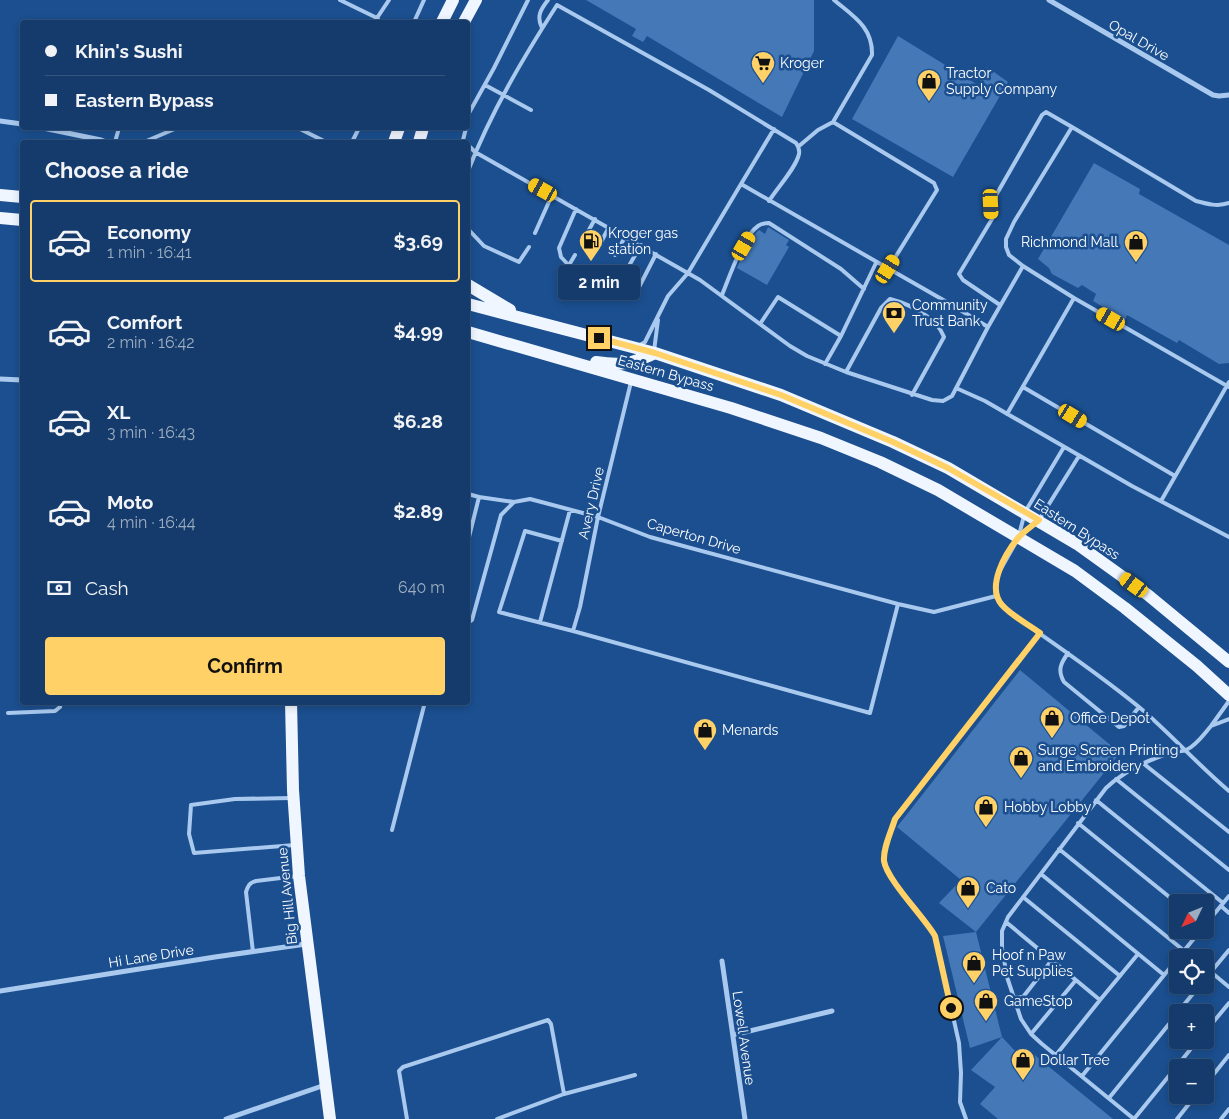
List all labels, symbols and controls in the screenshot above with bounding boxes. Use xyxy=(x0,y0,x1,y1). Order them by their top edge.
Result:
street label: Opal Drive xyxy=(1106,16,1172,64)
text: Khin's Sushi xyxy=(75,40,183,62)
supermarket icon: Kroger xyxy=(750,50,776,84)
place label: Kroger xyxy=(780,55,824,71)
place label: Tractor Supply Company xyxy=(946,65,1058,97)
shop icon: Tractor Supply Company xyxy=(916,68,942,102)
text: Eastern Bypass xyxy=(75,89,214,111)
text: Choose a ride xyxy=(45,157,189,183)
car xyxy=(526,176,559,204)
car xyxy=(982,189,999,219)
icon: car xyxy=(47,219,92,264)
text: Economy xyxy=(107,221,191,243)
place label: Kroger gas station xyxy=(608,225,678,257)
fuel station icon: Kroger gas station xyxy=(578,228,604,262)
car xyxy=(730,229,757,263)
shop icon: Richmond Mall xyxy=(1123,229,1149,263)
text: $3.69 xyxy=(393,230,443,252)
place label: Richmond Mall xyxy=(1021,234,1118,250)
text: 1 min · 16:41 xyxy=(107,243,192,262)
car xyxy=(873,252,902,286)
callout: 2 min xyxy=(558,266,640,300)
text: 2 min xyxy=(578,273,620,292)
place label: Community Trust Bank xyxy=(912,297,988,329)
bank icon: Community Trust Bank xyxy=(881,300,907,334)
car xyxy=(1094,305,1127,333)
icon: car xyxy=(47,309,92,354)
text: Comfort xyxy=(107,311,182,333)
text: $4.99 xyxy=(393,320,443,342)
route end xyxy=(588,327,610,349)
text: 2 min · 16:42 xyxy=(107,333,195,352)
street label: Eastern Bypass xyxy=(616,352,716,394)
icon: car xyxy=(47,399,92,444)
text: XL xyxy=(107,401,130,423)
car xyxy=(1056,402,1089,430)
text: $6.28 xyxy=(393,410,443,432)
text: 3 min · 16:43 xyxy=(107,423,195,442)
street label: Avery Drive xyxy=(575,465,607,541)
icon: car xyxy=(47,489,92,534)
text: Moto xyxy=(107,491,153,513)
street label: Eastern Bypass xyxy=(1031,495,1123,563)
text: $2.89 xyxy=(393,500,443,522)
text: 4 min · 16:44 xyxy=(107,513,196,532)
street label: Caperton Drive xyxy=(645,515,743,557)
car xyxy=(1117,570,1150,600)
icon: cash xyxy=(45,574,73,602)
text: Cash xyxy=(85,577,129,599)
text: 640 m xyxy=(398,578,445,597)
button: Confirm xyxy=(45,637,445,695)
shop icon: Office Depot xyxy=(1039,705,1065,739)
place label: Office Depot xyxy=(1070,710,1150,726)
shop icon: Menards xyxy=(692,717,718,751)
place label: Menards xyxy=(722,722,779,738)
place label: Surge Screen Printing and Embroidery xyxy=(1038,742,1178,774)
shop icon: Surge Screen Printing and Embroidery xyxy=(1008,745,1034,779)
shop icon: Hobby Lobby xyxy=(973,794,999,828)
place label: Hobby Lobby xyxy=(1004,799,1092,815)
street label: Big Hill Avenue xyxy=(274,847,300,945)
shop icon: Cato xyxy=(955,875,981,909)
place label: Cato xyxy=(986,880,1016,896)
north arrow xyxy=(1169,894,1214,939)
map controls xyxy=(1169,894,1214,1104)
street label: Hi Lane Drive xyxy=(107,941,195,971)
place label: Hoof n Paw Pet Supplies xyxy=(992,947,1073,979)
button: locate xyxy=(1169,949,1214,994)
shop icon: Hoof n Paw Pet Supplies xyxy=(961,950,987,984)
shop icon: GameStop xyxy=(973,988,999,1022)
street label: Lowell Avenue xyxy=(729,990,759,1086)
place label: GameStop xyxy=(1004,993,1073,1009)
route start xyxy=(940,997,962,1019)
button: + xyxy=(1169,1004,1214,1049)
shop icon: Dollar Tree xyxy=(1010,1047,1036,1081)
place label: Dollar Tree xyxy=(1040,1052,1110,1068)
button: − xyxy=(1169,1059,1214,1104)

